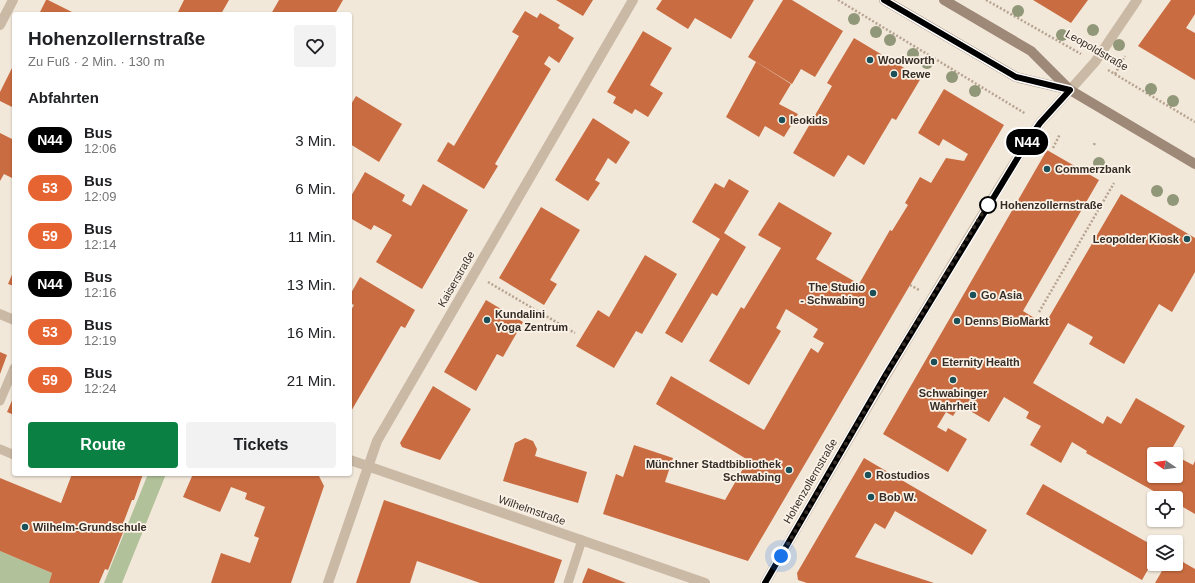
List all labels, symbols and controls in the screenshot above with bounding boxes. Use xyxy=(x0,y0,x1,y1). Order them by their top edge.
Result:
button: heart xyxy=(294,25,336,67)
street label: Leopoldstraße xyxy=(1064,27,1130,73)
text: Hohenzollernstraße xyxy=(28,28,205,49)
text: Zu Fuß · 2 Min. · 130 m xyxy=(28,54,165,69)
place label: Woolworth xyxy=(878,54,935,66)
marker: Woolworth xyxy=(865,55,875,65)
place label: Rewe xyxy=(902,68,931,80)
marker: Rewe xyxy=(889,69,899,79)
text: Abfahrten xyxy=(28,89,99,106)
place label: leokids xyxy=(790,114,828,126)
marker: leokids xyxy=(777,115,787,125)
text: Bus xyxy=(84,124,112,141)
line badge: N44 xyxy=(1004,129,1050,155)
text: N44 xyxy=(37,132,63,148)
text: 3 Min. xyxy=(295,132,336,149)
text: N44 xyxy=(1014,134,1040,150)
text: 12:06 xyxy=(84,141,117,156)
place label: Commerzbank xyxy=(1055,163,1132,175)
marker: Commerzbank xyxy=(1042,164,1052,174)
text: Bus xyxy=(84,172,112,189)
text: 53 xyxy=(42,180,58,196)
text: 6 Min. xyxy=(295,180,336,197)
text: 12:09 xyxy=(84,189,117,204)
marker: Hohenzollernstraße xyxy=(979,196,997,214)
place label: Hohenzollernstraße xyxy=(1000,199,1103,211)
text: Bus xyxy=(84,220,112,237)
text: 59 xyxy=(42,228,58,244)
text: 11 Min. xyxy=(288,228,336,245)
place label: Leopolder Kiosk xyxy=(1093,233,1180,245)
marker: Leopolder Kiosk xyxy=(1182,234,1192,244)
text: 12:14 xyxy=(84,237,117,252)
street label: Kaiserstraße xyxy=(435,249,477,309)
text: Bus xyxy=(84,268,112,285)
text: N44 xyxy=(37,276,63,292)
text: 13 Min. xyxy=(287,276,336,293)
place label: The Studio - Schwabing xyxy=(800,281,865,306)
text: 12:16 xyxy=(84,285,117,300)
marker: The Studio - Schwabing xyxy=(868,288,878,298)
place label: Go Asia xyxy=(981,289,1023,301)
marker: Go Asia xyxy=(968,290,978,300)
place label: Kundalini Yoga Zentrum xyxy=(495,308,568,333)
marker: Kundalini Yoga Zentrum xyxy=(482,315,492,325)
place label: Denns BioMarkt xyxy=(965,315,1049,327)
text: Bus xyxy=(84,316,112,333)
marker: Denns BioMarkt xyxy=(952,316,962,326)
text: 53 xyxy=(42,324,58,340)
text: 16 Min. xyxy=(287,324,336,341)
text: 12:19 xyxy=(84,333,117,348)
place label: Eternity Health xyxy=(942,356,1020,368)
marker: Eternity Health xyxy=(929,357,939,367)
text: Bus xyxy=(84,364,112,381)
text: 59 xyxy=(42,372,58,388)
text: 21 Min. xyxy=(287,372,336,389)
marker: Schwabinger Wahrheit xyxy=(948,375,958,385)
text: 12:24 xyxy=(84,381,117,396)
place label: Schwabinger Wahrheit xyxy=(919,387,988,412)
button: Route xyxy=(28,422,178,468)
button: Tickets xyxy=(186,422,336,468)
street label: Hohenzollernstraße xyxy=(781,436,839,526)
north arrow xyxy=(1147,447,1183,483)
map controls xyxy=(1147,447,1183,571)
place label: Münchner Stadtbibliothek Schwabing xyxy=(646,458,782,483)
marker: Münchner Stadtbibliothek Schwabing xyxy=(784,465,794,475)
place label: Rostudios xyxy=(876,469,930,481)
marker: Rostudios xyxy=(863,470,873,480)
place label: Bob W. xyxy=(879,491,916,503)
button: locate xyxy=(1147,491,1183,527)
marker: Bob W. xyxy=(866,492,876,502)
street label: Wilhelmstraße xyxy=(497,493,567,527)
place label: Wilhelm-Grundschule xyxy=(33,521,147,533)
marker: Wilhelm-Grundschule xyxy=(20,522,30,532)
button: layers xyxy=(1147,535,1183,571)
your location xyxy=(771,546,791,566)

